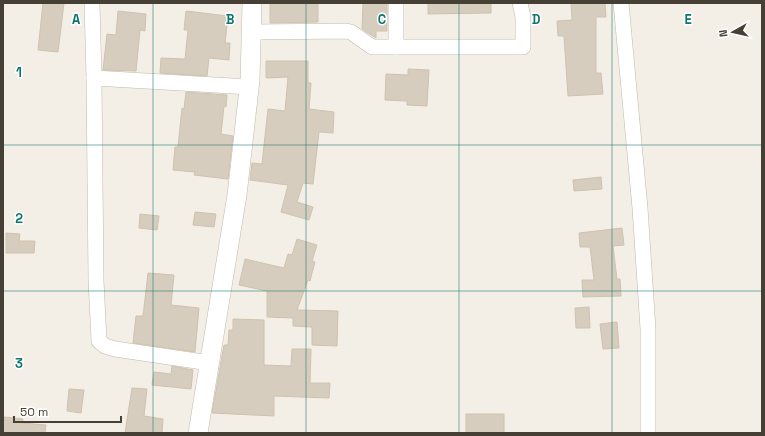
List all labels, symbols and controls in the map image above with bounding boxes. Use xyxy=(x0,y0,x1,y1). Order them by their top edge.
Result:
text: A xyxy=(72,11,81,28)
text: B xyxy=(226,11,235,28)
text: C xyxy=(378,11,386,28)
text: D xyxy=(532,11,541,28)
text: E xyxy=(684,11,692,28)
north arrow xyxy=(713,12,753,52)
text: N xyxy=(716,29,731,38)
text: 1 xyxy=(16,64,22,81)
text: 2 xyxy=(15,210,23,227)
text: 3 xyxy=(15,355,23,372)
scale bar xyxy=(14,398,121,424)
text: 50 m xyxy=(20,404,48,420)

